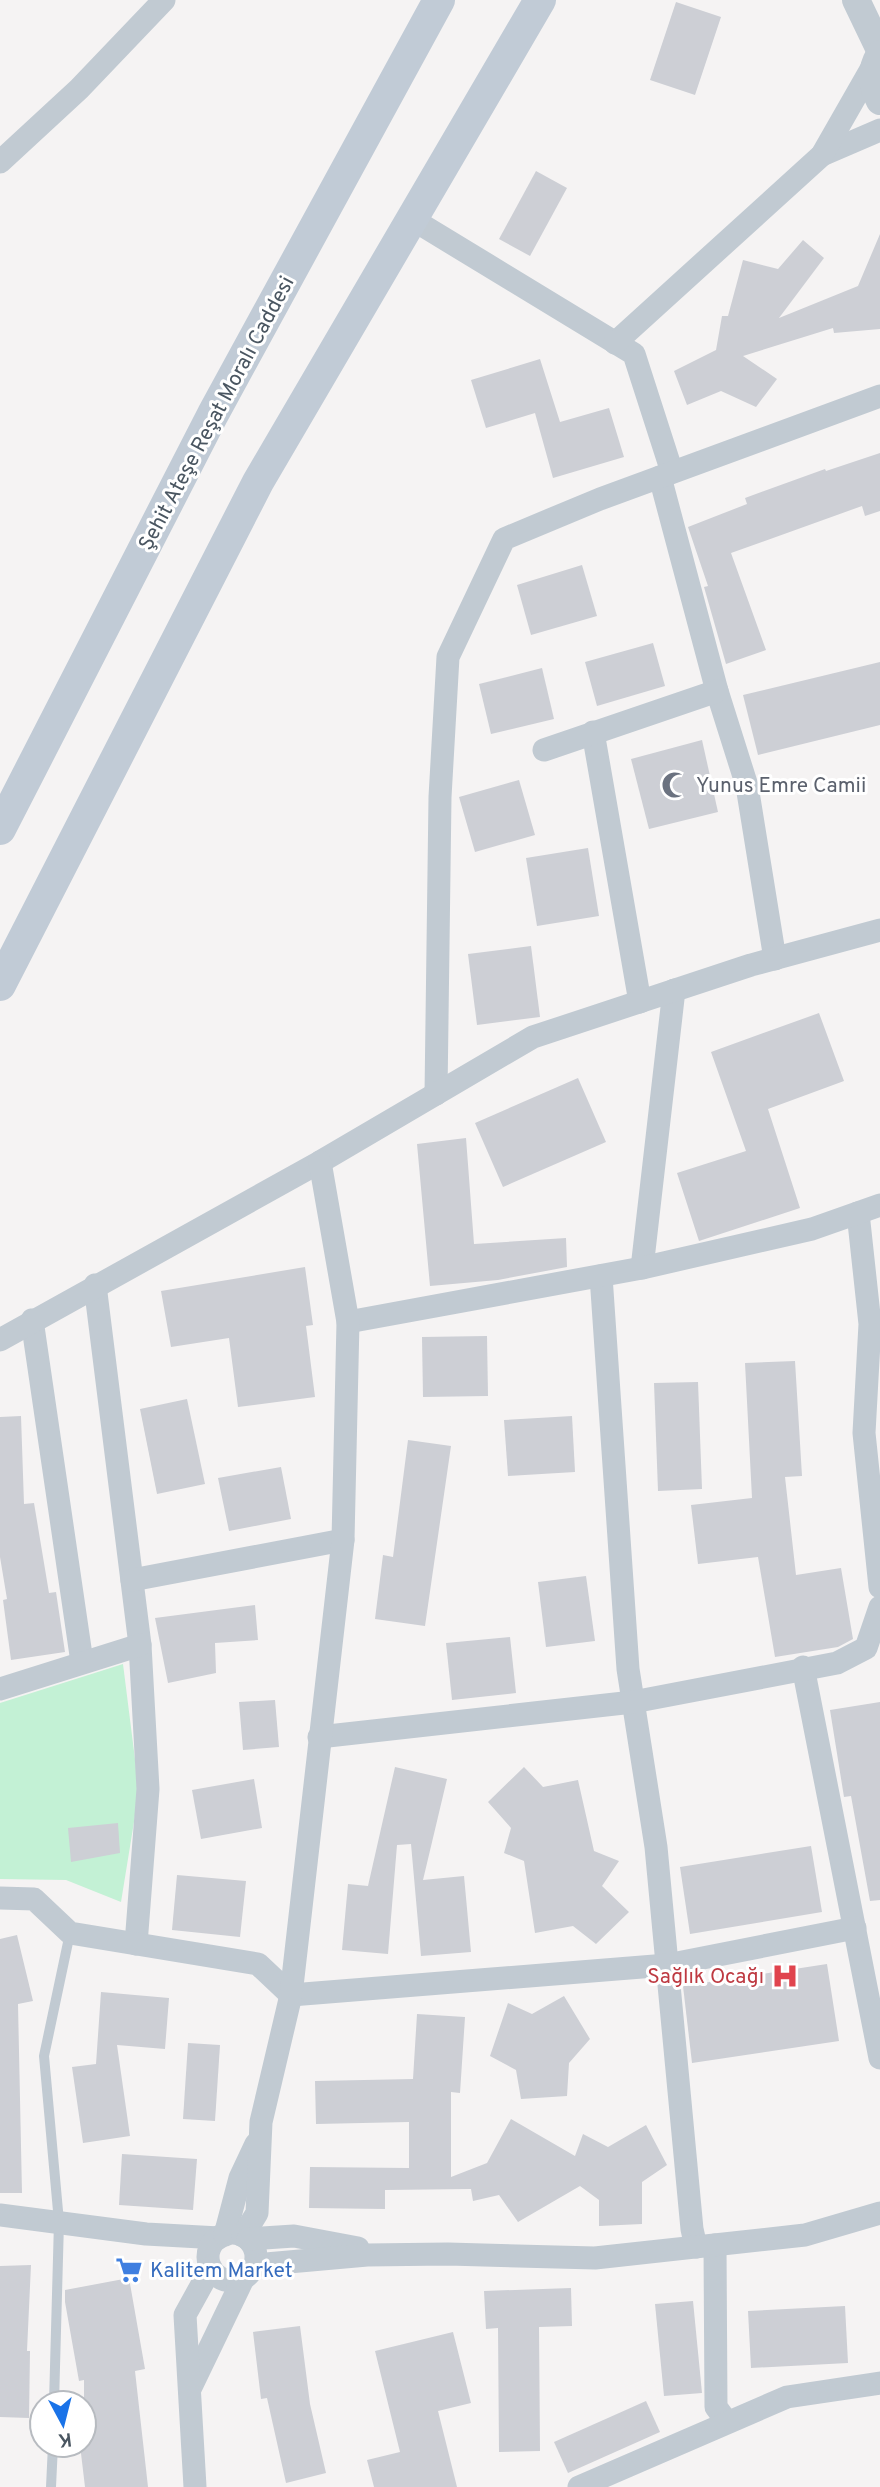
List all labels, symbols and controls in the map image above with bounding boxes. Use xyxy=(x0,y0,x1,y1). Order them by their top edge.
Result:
street label: Şehit Ateşe Reşat Moralı Caddesi xyxy=(133,272,301,556)
mosque icon: Yunus Emre Camii xyxy=(660,770,690,800)
place label: Yunus Emre Camii xyxy=(696,773,866,800)
hospital icon: Sağlık Ocağı xyxy=(770,1961,800,1991)
place label: Sağlık Ocağı xyxy=(647,1964,764,1991)
supermarket icon: Kalitem Market xyxy=(114,2255,144,2285)
place label: Kalitem Market xyxy=(150,2258,293,2285)
north arrow xyxy=(28,2389,98,2459)
text: K xyxy=(57,2426,73,2452)

